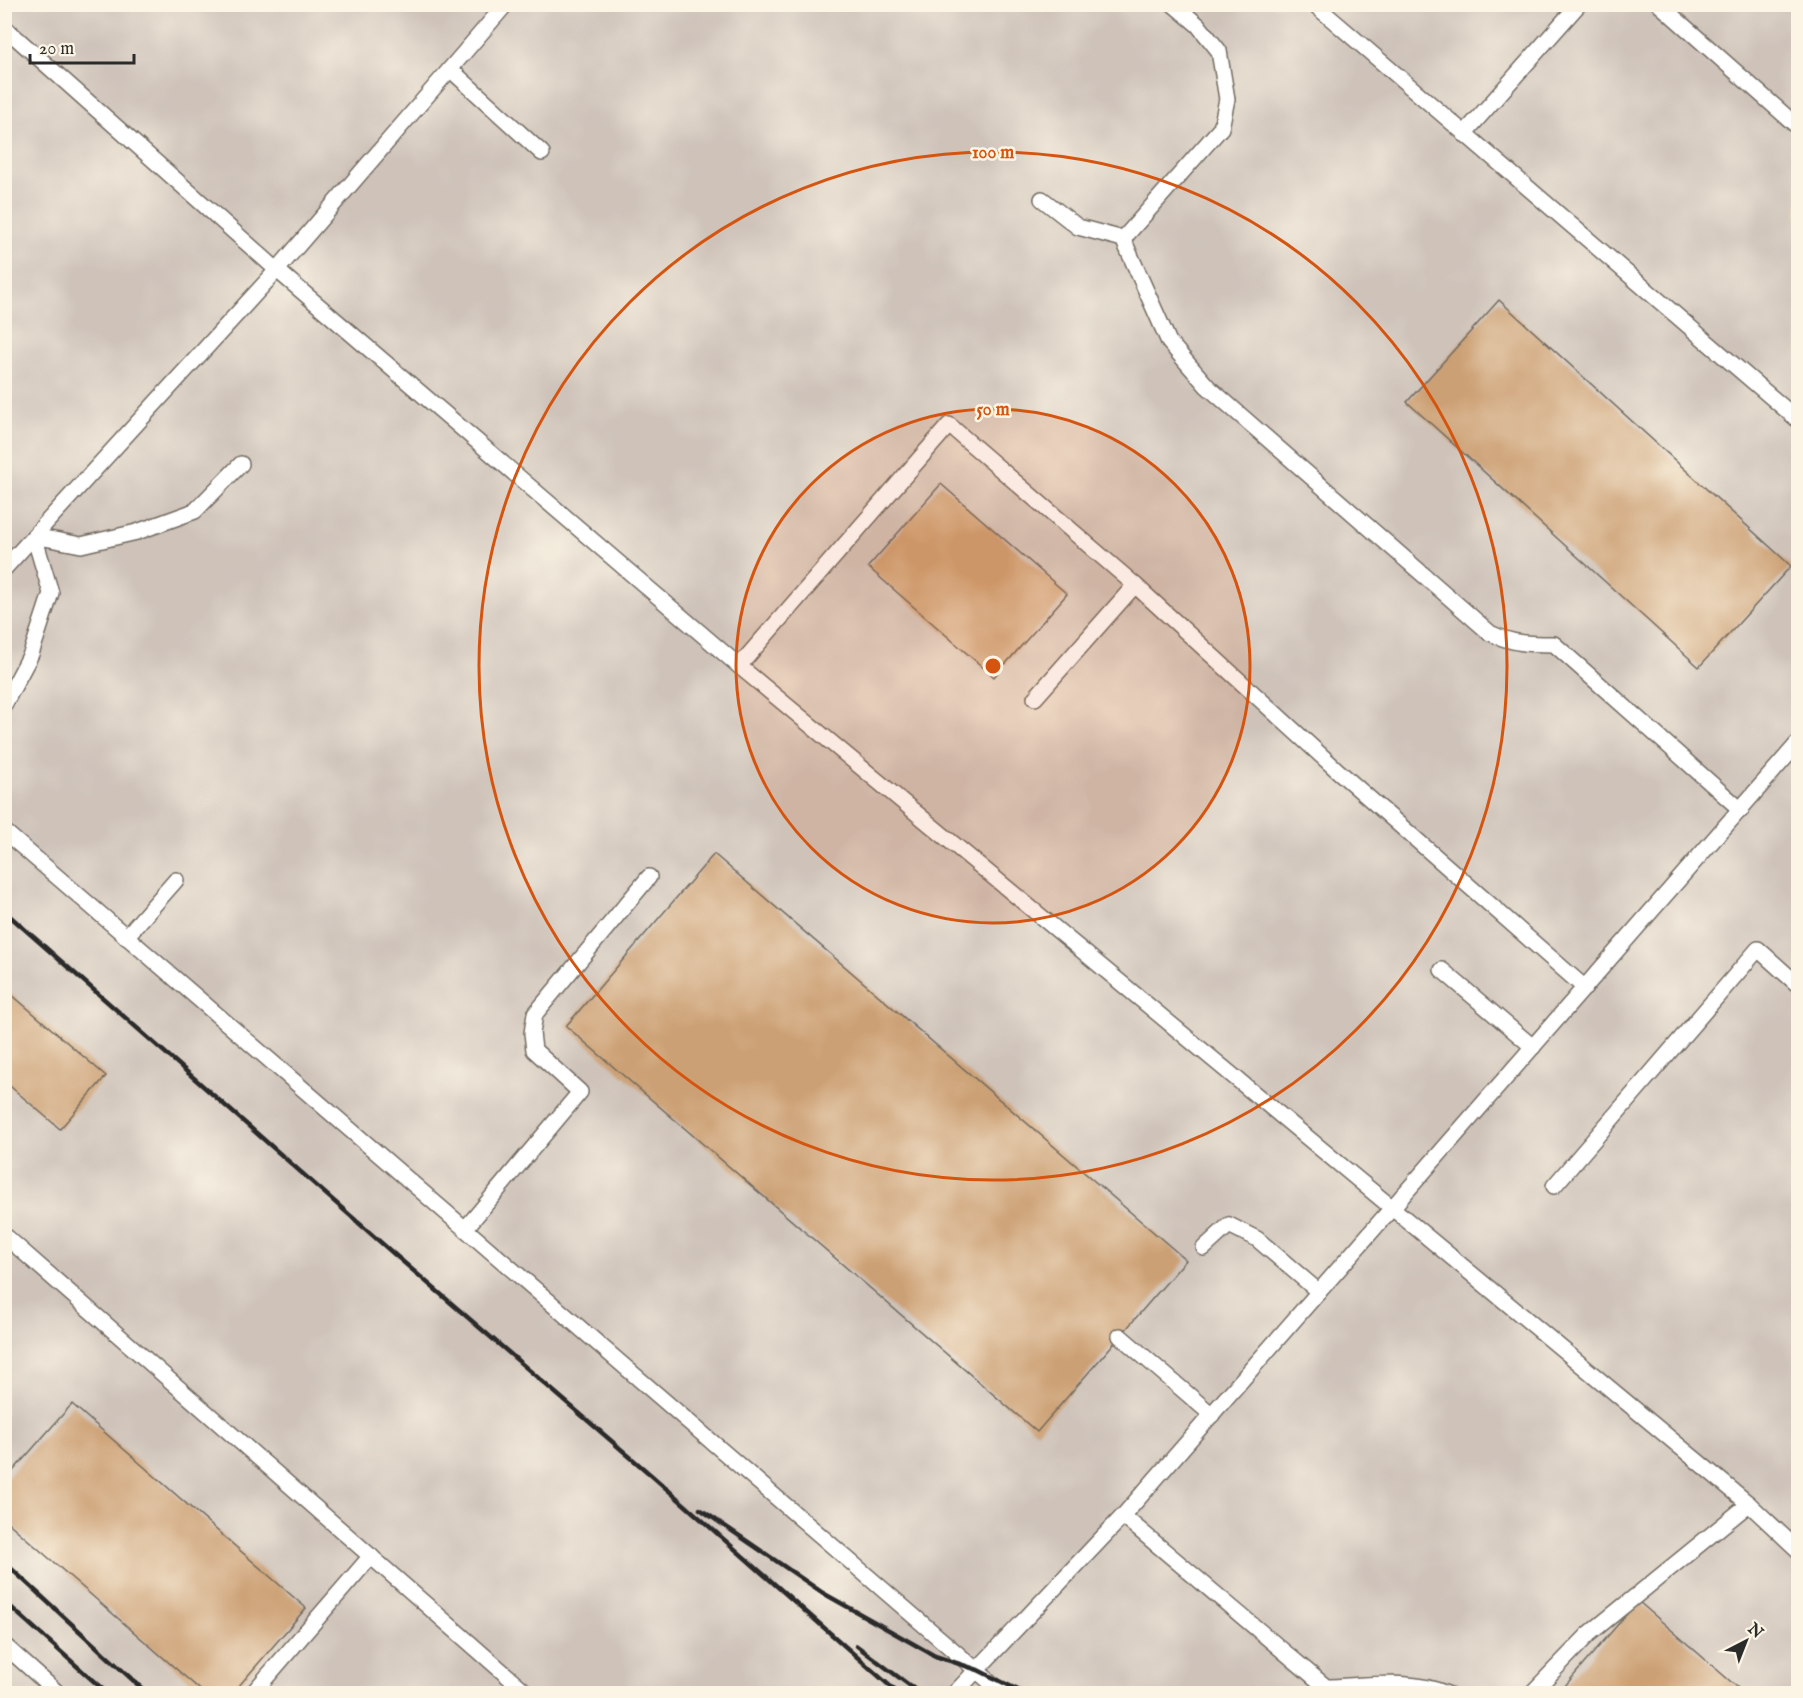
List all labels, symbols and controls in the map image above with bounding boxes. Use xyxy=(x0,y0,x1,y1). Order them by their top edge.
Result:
scale bar xyxy=(30,27,134,65)
text: 20 m xyxy=(39,38,74,61)
text: 100 m xyxy=(972,142,1014,165)
text: 50 m xyxy=(976,399,1010,422)
centre of rings xyxy=(983,656,1003,676)
north arrow xyxy=(1716,1611,1776,1671)
text: N xyxy=(1742,1619,1767,1644)

